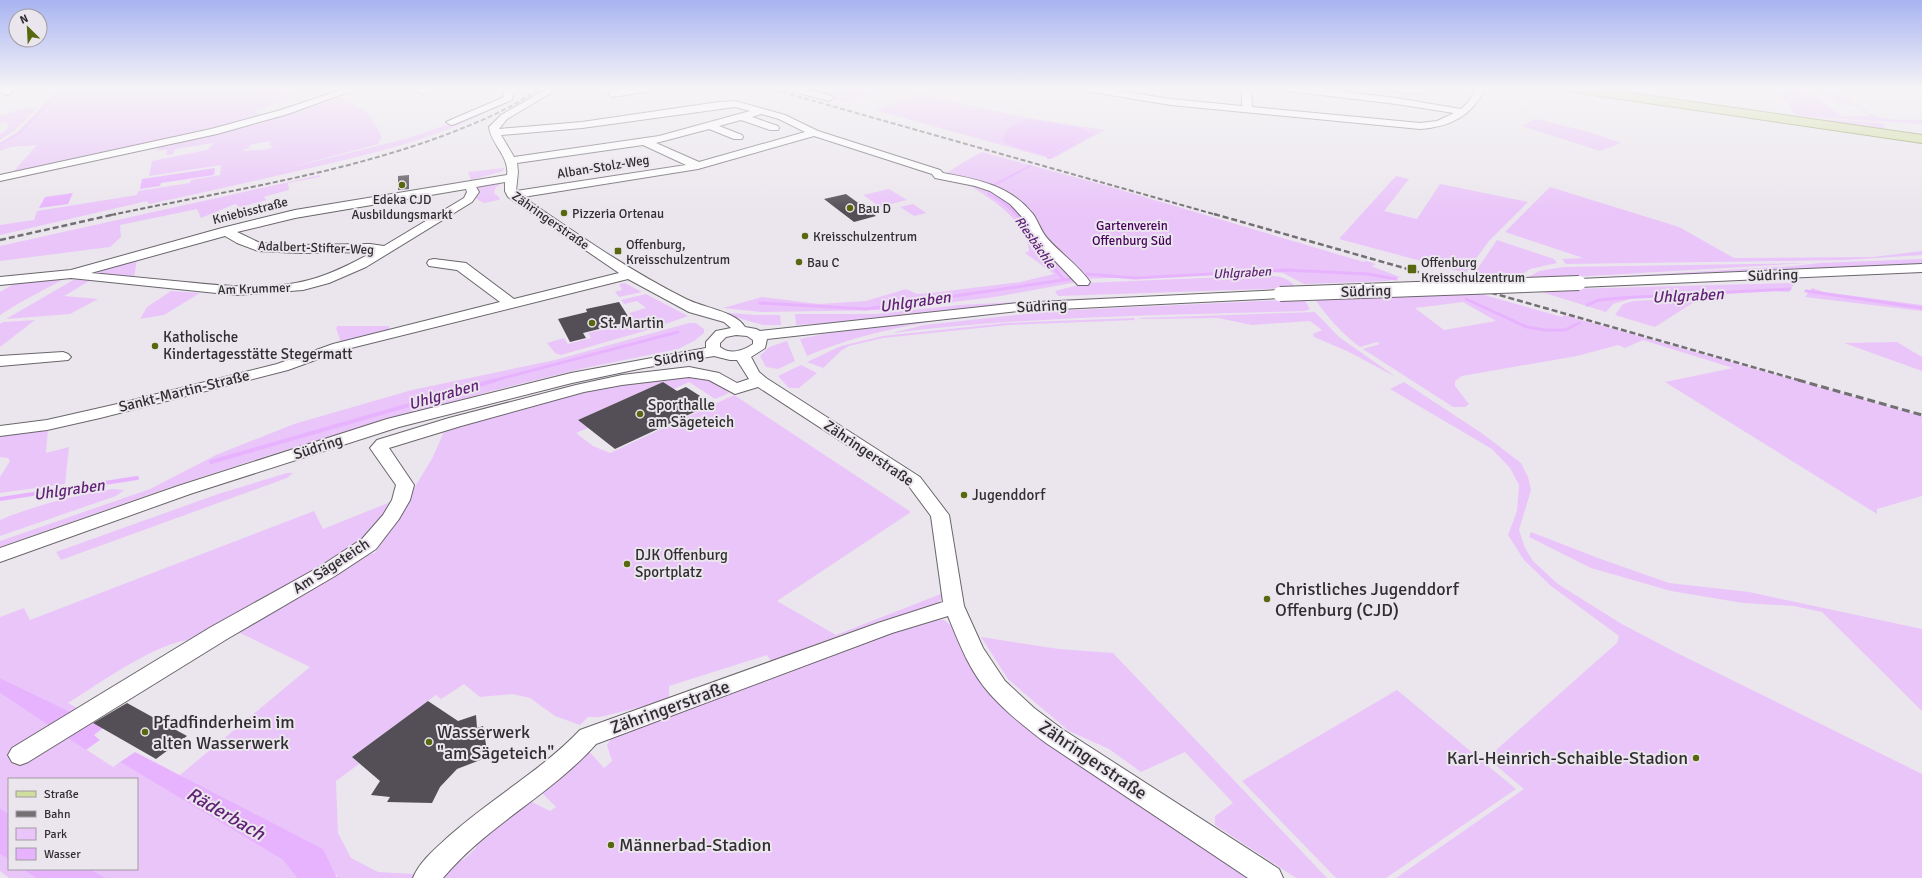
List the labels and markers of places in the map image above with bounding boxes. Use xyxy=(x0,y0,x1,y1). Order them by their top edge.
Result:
marker: Edeka CJD Ausbildungsmarkt xyxy=(397,180,407,190)
place label: Edeka CJD Ausbildungsmarkt xyxy=(351,192,453,223)
place label: Bau D xyxy=(858,201,891,217)
marker: Bau D xyxy=(845,203,855,213)
place label: Pizzeria Ortenau xyxy=(572,206,664,222)
marker: Pizzeria Ortenau xyxy=(559,208,569,218)
place label: Kreisschulzentrum xyxy=(813,229,917,245)
marker: Kreisschulzentrum xyxy=(800,231,810,241)
place label: Offenburg, Kreisschulzentrum xyxy=(626,237,730,268)
marker: Offenburg, Kreisschulzentrum xyxy=(613,246,623,256)
place label: Bau C xyxy=(807,255,839,271)
place label: Offenburg Kreisschulzentrum xyxy=(1421,255,1525,286)
marker: Bau C xyxy=(794,257,804,267)
marker: Offenburg Kreisschulzentrum xyxy=(1406,263,1418,275)
place label: St. Martin xyxy=(600,314,664,332)
marker: St. Martin xyxy=(587,318,597,328)
place label: Katholische Kindertagesstätte Stegermatt xyxy=(163,328,353,363)
marker: Katholische Kindertagesstätte Stegermatt xyxy=(150,341,160,351)
place label: Sporthalle am Sägeteich xyxy=(648,396,734,431)
marker: Sporthalle am Sägeteich xyxy=(635,409,645,419)
place label: Jugenddorf xyxy=(972,486,1046,504)
marker: Jugenddorf xyxy=(959,490,969,500)
place label: DJK Offenburg Sportplatz xyxy=(635,546,728,581)
marker: DJK Offenburg Sportplatz xyxy=(622,559,632,569)
place label: Christliches Jugenddorf Offenburg (CJD) xyxy=(1275,578,1460,621)
marker: Christliches Jugenddorf Offenburg (CJD) xyxy=(1262,594,1272,604)
place label: Pfadfinderheim im alten Wasserwerk xyxy=(153,711,295,754)
place label: Wasserwerk "am Sägeteich" xyxy=(437,721,554,764)
marker: Pfadfinderheim im alten Wasserwerk xyxy=(140,727,150,737)
marker: Wasserwerk "am Sägeteich" xyxy=(424,737,434,747)
place label: Karl-Heinrich-Schaible-Stadion xyxy=(1447,747,1688,769)
marker: Karl-Heinrich-Schaible-Stadion xyxy=(1691,753,1701,763)
place label: Männerbad-Stadion xyxy=(619,834,771,856)
marker: Männerbad-Stadion xyxy=(606,840,616,850)

